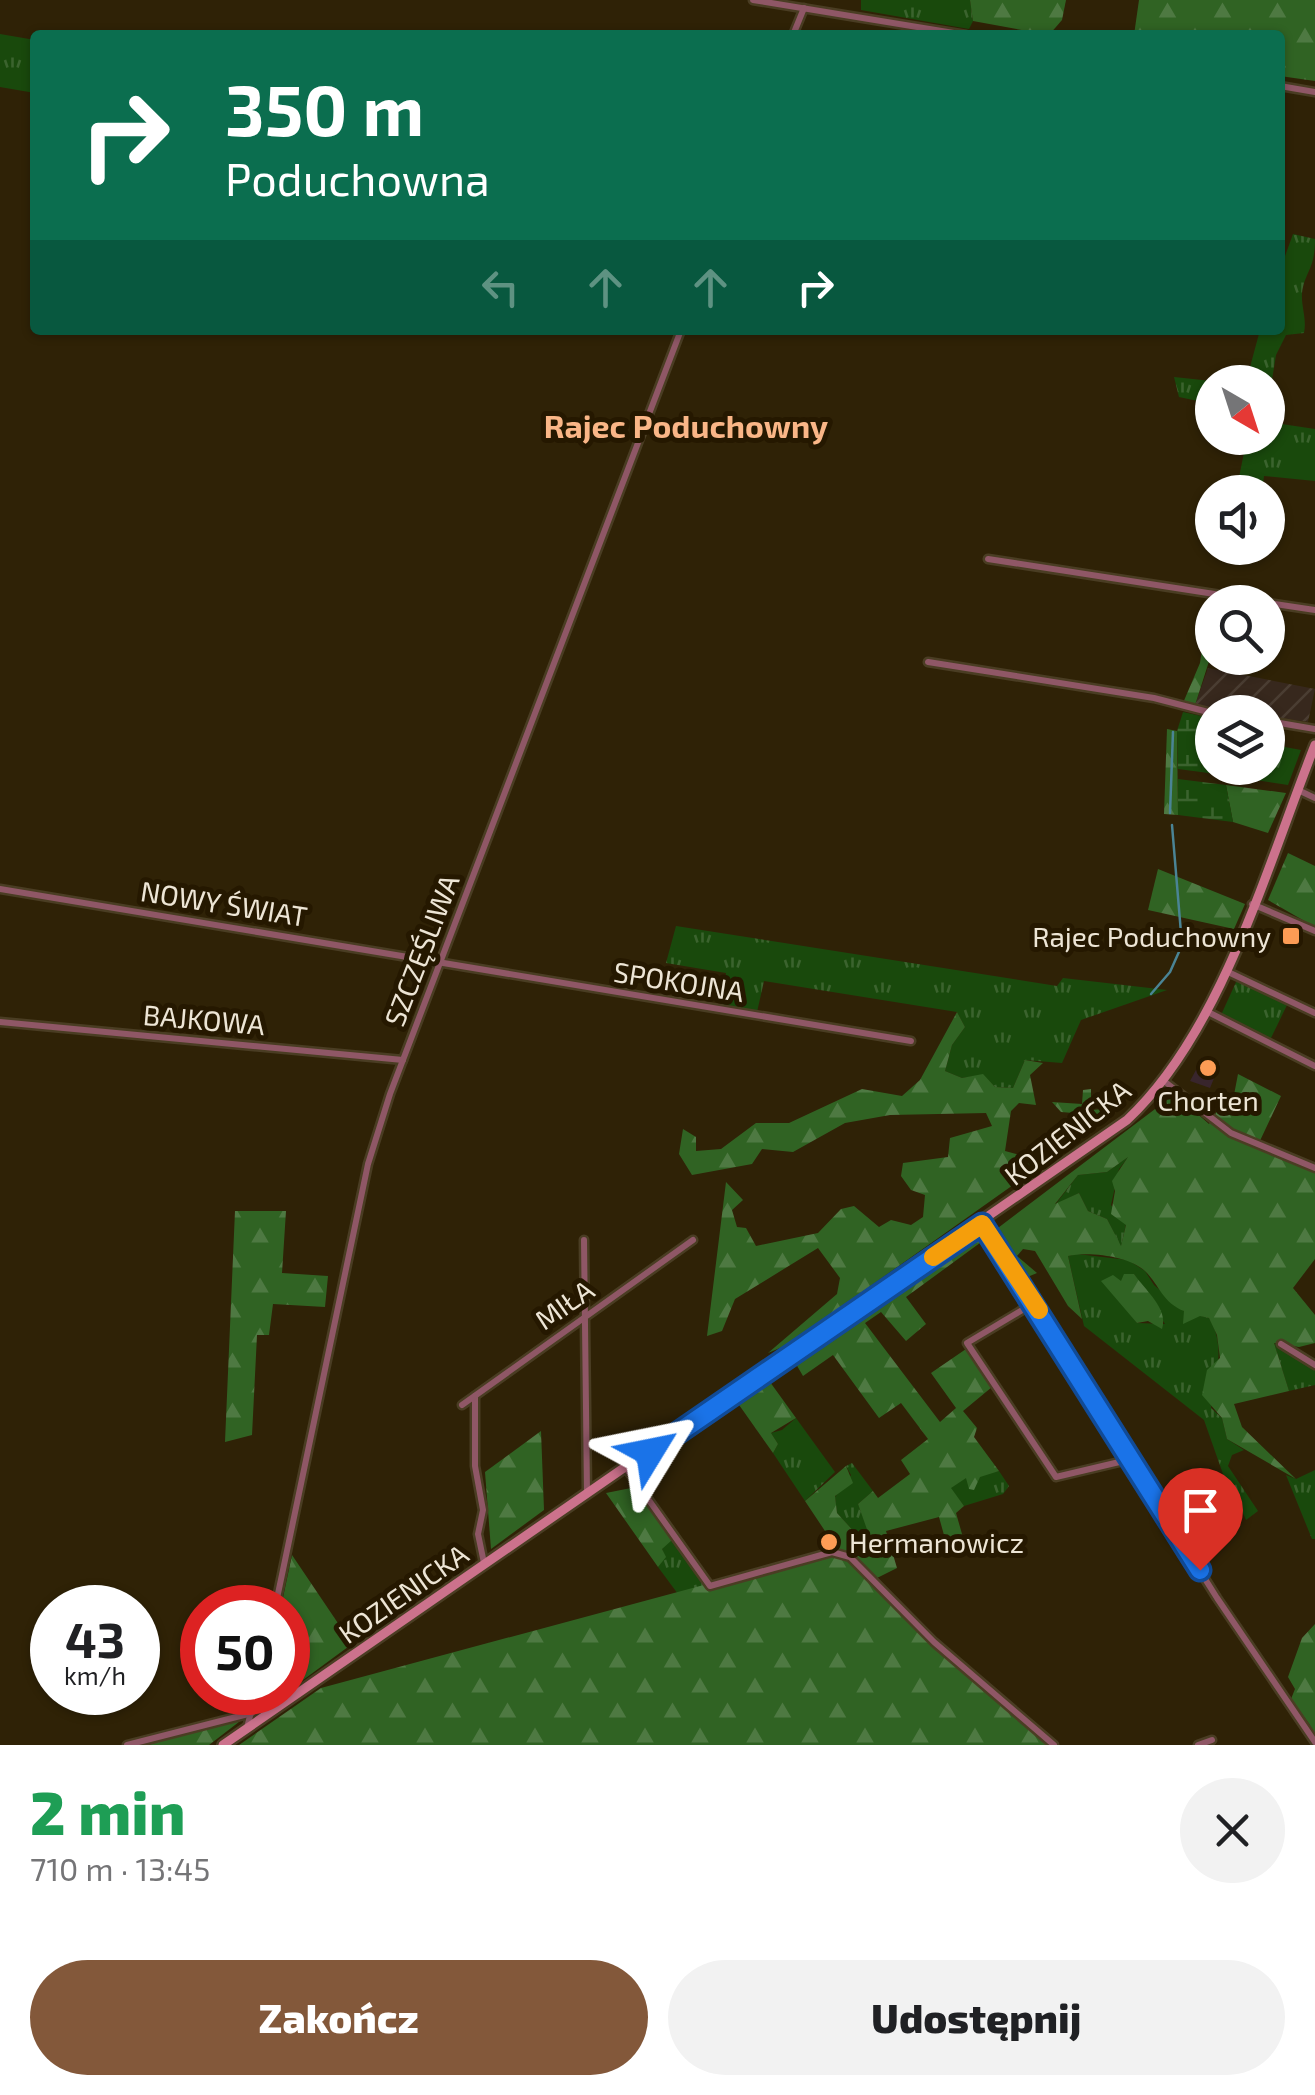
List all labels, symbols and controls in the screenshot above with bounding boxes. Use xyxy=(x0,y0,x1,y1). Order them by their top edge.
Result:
text: 350 m xyxy=(225,66,424,150)
icon: right xyxy=(60,70,190,200)
text: Poduchowna xyxy=(225,151,490,205)
icon: left xyxy=(473,260,528,315)
icon: ahead xyxy=(578,260,633,315)
icon: ahead xyxy=(683,260,738,315)
icon: right xyxy=(788,260,843,315)
north arrow xyxy=(1195,365,1285,455)
map controls xyxy=(1195,365,1285,785)
district label: Rajec Poduchowny xyxy=(544,406,828,445)
button: sound xyxy=(1195,475,1285,565)
button: search xyxy=(1195,585,1285,675)
button: layers xyxy=(1195,695,1285,785)
street label: SZCZĘŚLIWA xyxy=(377,869,466,1031)
street label: NOWY ŚWIAT xyxy=(138,873,310,933)
place label: Rajec Poduchowny xyxy=(1032,919,1271,953)
marker: Rajec Poduchowny xyxy=(1280,925,1302,947)
street label: SPOKOJNA xyxy=(611,954,747,1008)
street label: BAJKOWA xyxy=(142,997,267,1041)
marker: Chorten xyxy=(1197,1057,1219,1079)
street label: KOZIENICKA xyxy=(997,1072,1137,1192)
place label: Chorten xyxy=(1157,1083,1259,1117)
street label: MIŁA xyxy=(528,1271,600,1336)
position arrow xyxy=(598,1400,702,1504)
pin xyxy=(1158,1468,1243,1571)
icon: arrive xyxy=(1173,1483,1228,1538)
place label: Hermanowicz xyxy=(849,1525,1024,1559)
marker: Hermanowicz xyxy=(818,1531,840,1553)
street label: KOZIENICKA xyxy=(332,1536,475,1650)
speed limit sign: 50 xyxy=(180,1585,310,1715)
text: 43 xyxy=(65,1608,125,1668)
text: km/h xyxy=(64,1660,126,1690)
text: 2 min xyxy=(30,1775,185,1847)
button: close xyxy=(1180,1778,1285,1883)
text: 710 m · 13:45 xyxy=(30,1849,210,1887)
button: Zakończ xyxy=(30,1960,648,2075)
button: Udostępnij xyxy=(668,1960,1285,2075)

